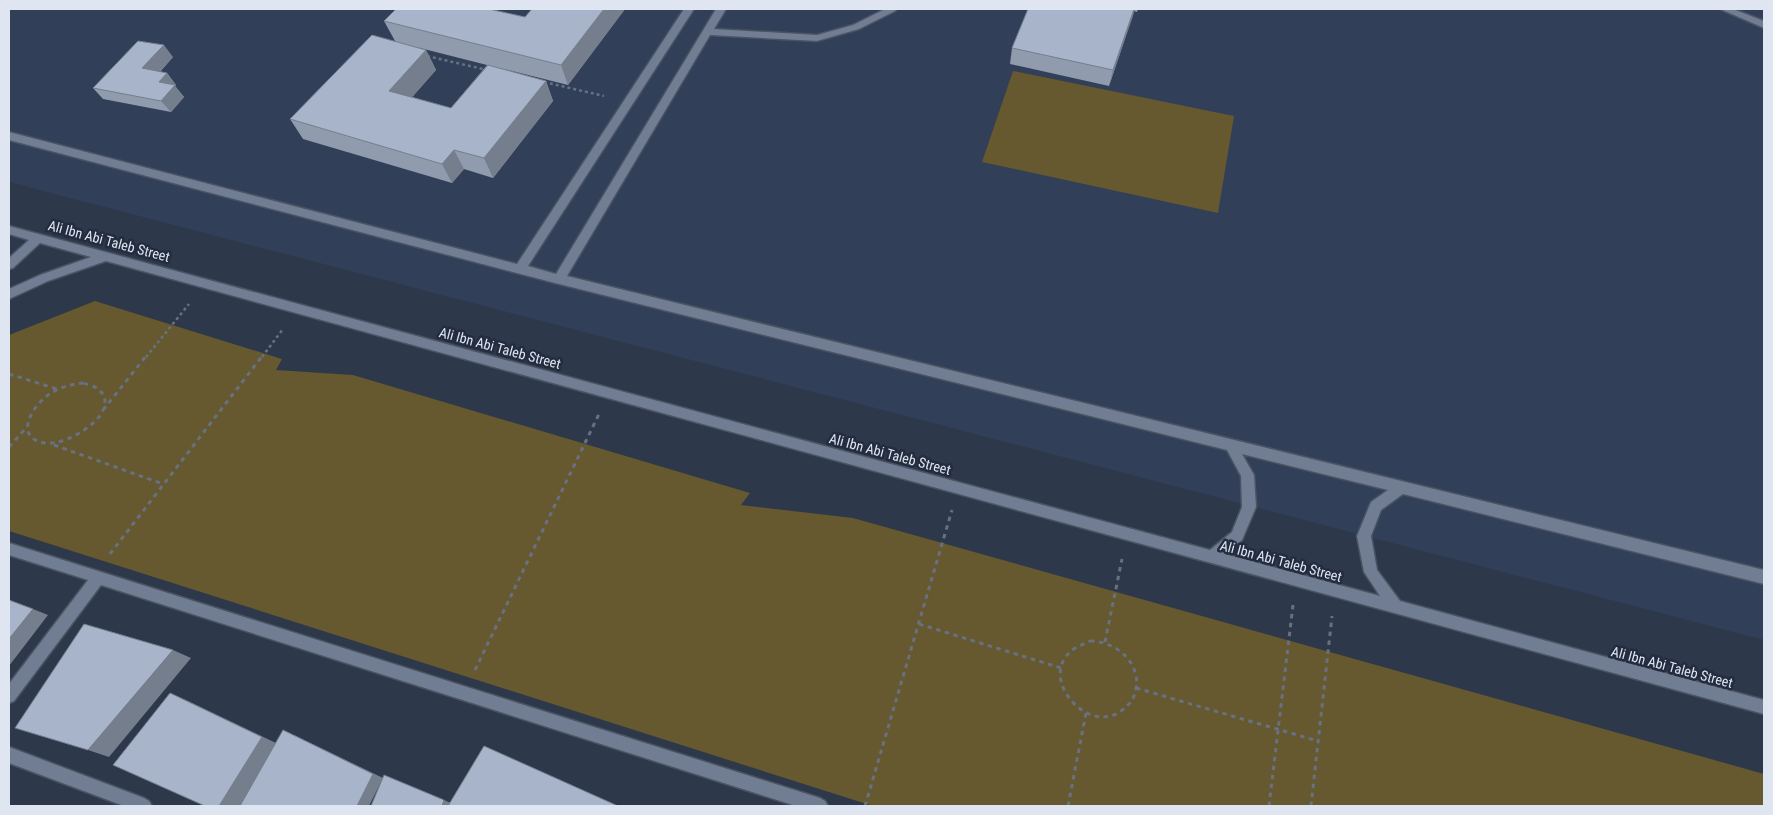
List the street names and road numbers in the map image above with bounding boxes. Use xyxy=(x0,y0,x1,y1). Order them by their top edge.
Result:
street label: Ali Ibn Abi Taleb Street xyxy=(46,217,172,265)
street label: Ali Ibn Abi Taleb Street xyxy=(437,324,563,372)
street label: Ali Ibn Abi Taleb Street xyxy=(827,430,953,478)
street label: Ali Ibn Abi Taleb Street xyxy=(1218,537,1344,585)
street label: Ali Ibn Abi Taleb Street xyxy=(1609,643,1735,691)

